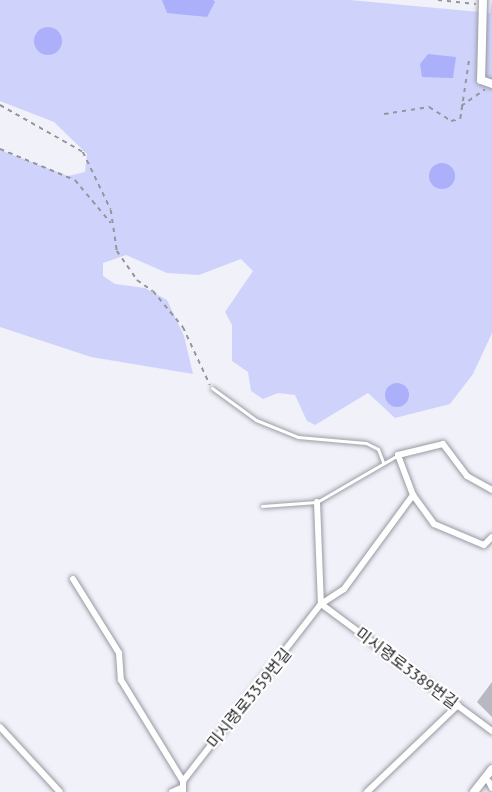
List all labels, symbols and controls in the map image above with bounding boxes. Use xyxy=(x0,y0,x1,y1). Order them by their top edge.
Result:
street label: 미시령로3389번길 xyxy=(352,623,462,713)
street label: 미시령로3359번길 xyxy=(203,644,295,752)

